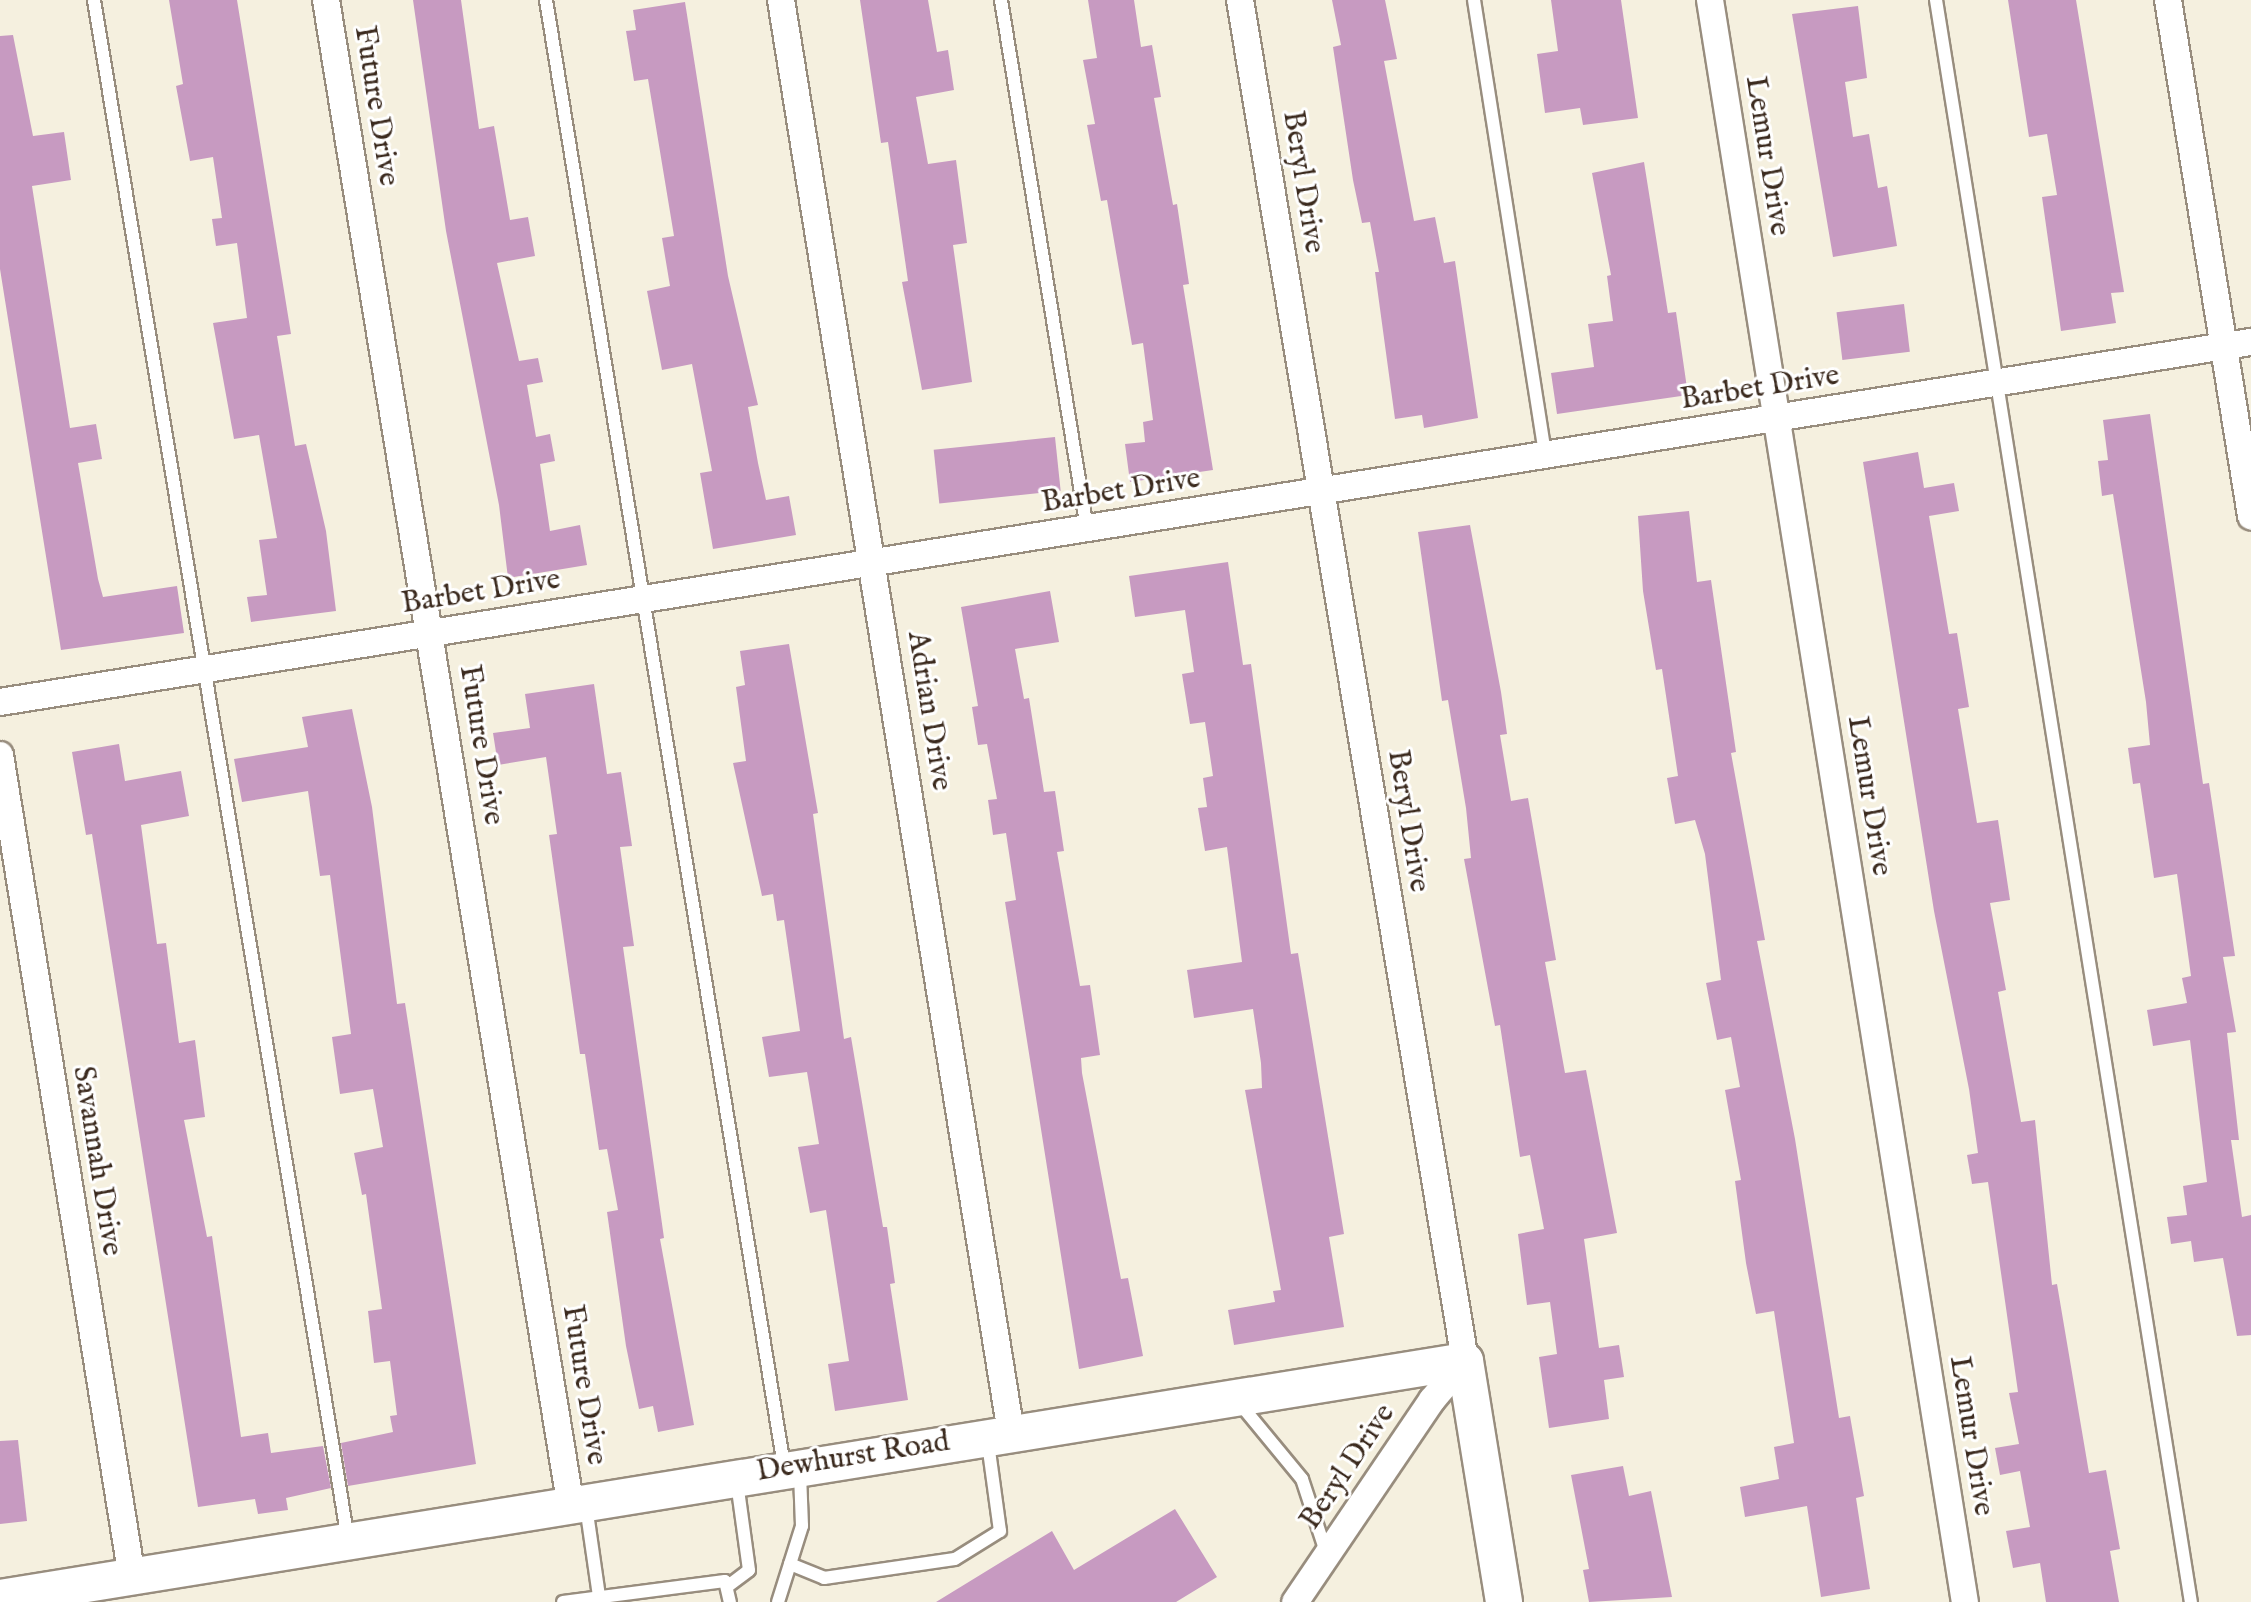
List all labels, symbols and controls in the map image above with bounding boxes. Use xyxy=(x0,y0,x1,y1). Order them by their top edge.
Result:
street label: Future Drive xyxy=(346,23,406,189)
street label: Lemur Drive xyxy=(1737,74,1797,238)
street label: Beryl Drive xyxy=(1274,108,1332,256)
street label: Barbet Drive xyxy=(1678,358,1842,418)
street label: Barbet Drive xyxy=(1039,461,1203,521)
street label: Barbet Drive xyxy=(399,562,563,622)
street label: Adrian Drive xyxy=(899,629,959,793)
street label: Future Drive xyxy=(451,662,511,828)
street label: Lemur Drive xyxy=(1839,714,1899,878)
street label: Beryl Drive xyxy=(1379,747,1437,895)
street label: Savannah Drive xyxy=(64,1064,130,1258)
street label: Future Drive xyxy=(554,1302,614,1468)
street label: Lemur Drive xyxy=(1941,1354,2001,1518)
street label: Beryl Drive xyxy=(1293,1397,1403,1537)
street label: Dewhurst Road xyxy=(754,1424,952,1490)

